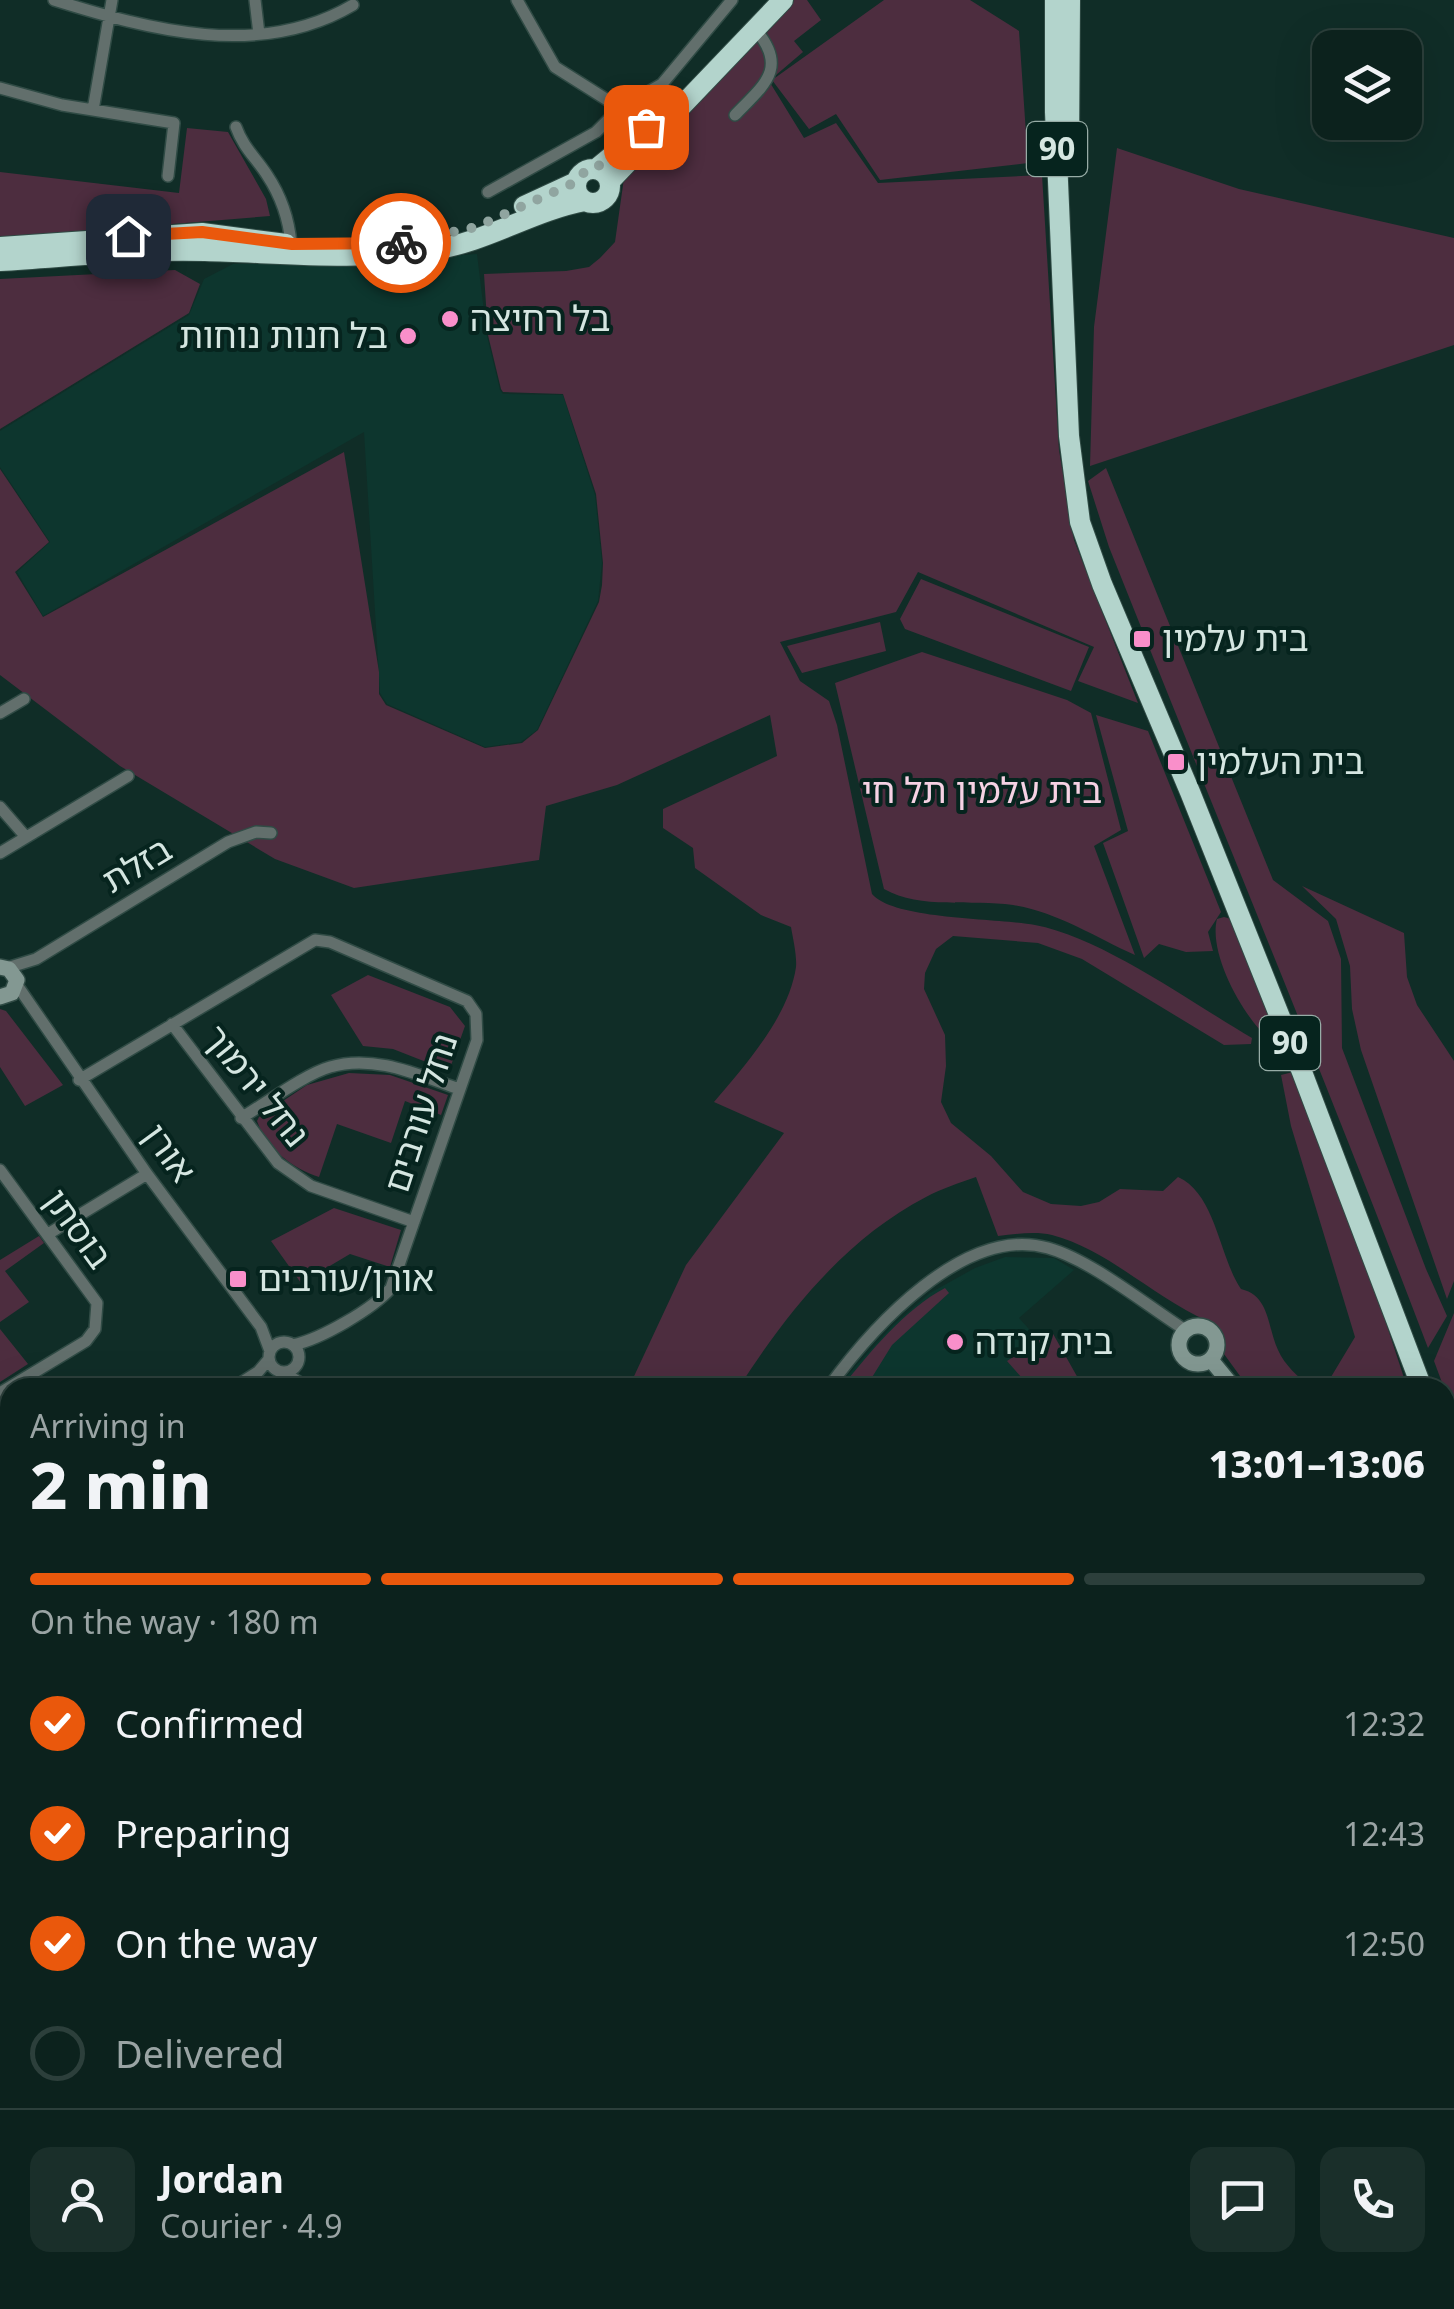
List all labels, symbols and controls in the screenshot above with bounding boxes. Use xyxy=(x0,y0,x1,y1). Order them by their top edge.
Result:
map controls xyxy=(1312,30,1422,140)
button: layers xyxy=(1312,30,1422,140)
pin xyxy=(604,85,689,170)
icon: bag xyxy=(619,100,674,155)
road number: 90 xyxy=(1027,122,1087,176)
courier xyxy=(351,193,451,293)
pin xyxy=(86,194,171,279)
icon: home xyxy=(101,209,156,264)
icon: bike xyxy=(374,216,429,271)
place label: בל רחיצה xyxy=(470,294,611,341)
marker: בל רחיצה xyxy=(439,308,461,330)
place label: בל חנות נוחות xyxy=(179,311,388,358)
marker: בל חנות נוחות xyxy=(397,325,419,347)
place label: בית עלמין xyxy=(1162,614,1309,661)
marker: בית עלמין xyxy=(1131,628,1153,650)
place label: בית העלמין xyxy=(1196,737,1365,784)
marker: בית העלמין xyxy=(1165,751,1187,773)
park label: בית עלמין תל חי xyxy=(862,766,1102,813)
street label: בזלת xyxy=(93,825,180,903)
street label: נחל ירמוך xyxy=(194,1014,321,1156)
road number: 90 xyxy=(1260,1016,1320,1070)
street label: נחל עורבים xyxy=(372,1027,467,1198)
street label: אורן xyxy=(133,1113,207,1191)
street label: בוסתן xyxy=(34,1179,124,1278)
place label: אורן/עורבים xyxy=(258,1254,434,1301)
marker: אורן/עורבים xyxy=(227,1268,249,1290)
place label: בית קנדה xyxy=(975,1317,1113,1364)
marker: בית קנדה xyxy=(944,1331,966,1353)
text: Arriving in xyxy=(30,1404,185,1447)
text: 13:01–13:06 xyxy=(1209,1437,1425,1489)
text: 2 min xyxy=(30,1440,212,1528)
text: On the way · 180 m xyxy=(30,1600,319,1643)
icon: check xyxy=(30,1696,85,1751)
text: Confirmed xyxy=(115,1697,304,1749)
text: 12:32 xyxy=(1343,1702,1425,1745)
icon: check xyxy=(30,1806,85,1861)
text: Preparing xyxy=(115,1807,291,1859)
text: 12:43 xyxy=(1343,1812,1425,1855)
icon: check xyxy=(30,1916,85,1971)
text: On the way xyxy=(115,1917,317,1969)
text: 12:50 xyxy=(1343,1922,1425,1965)
text: Delivered xyxy=(115,2027,284,2079)
button: person xyxy=(30,2147,135,2252)
button: chat xyxy=(1190,2147,1295,2252)
button: phone xyxy=(1320,2147,1425,2252)
text: Jordan xyxy=(160,2152,284,2204)
text: Courier · 4.9 xyxy=(160,2204,343,2247)

